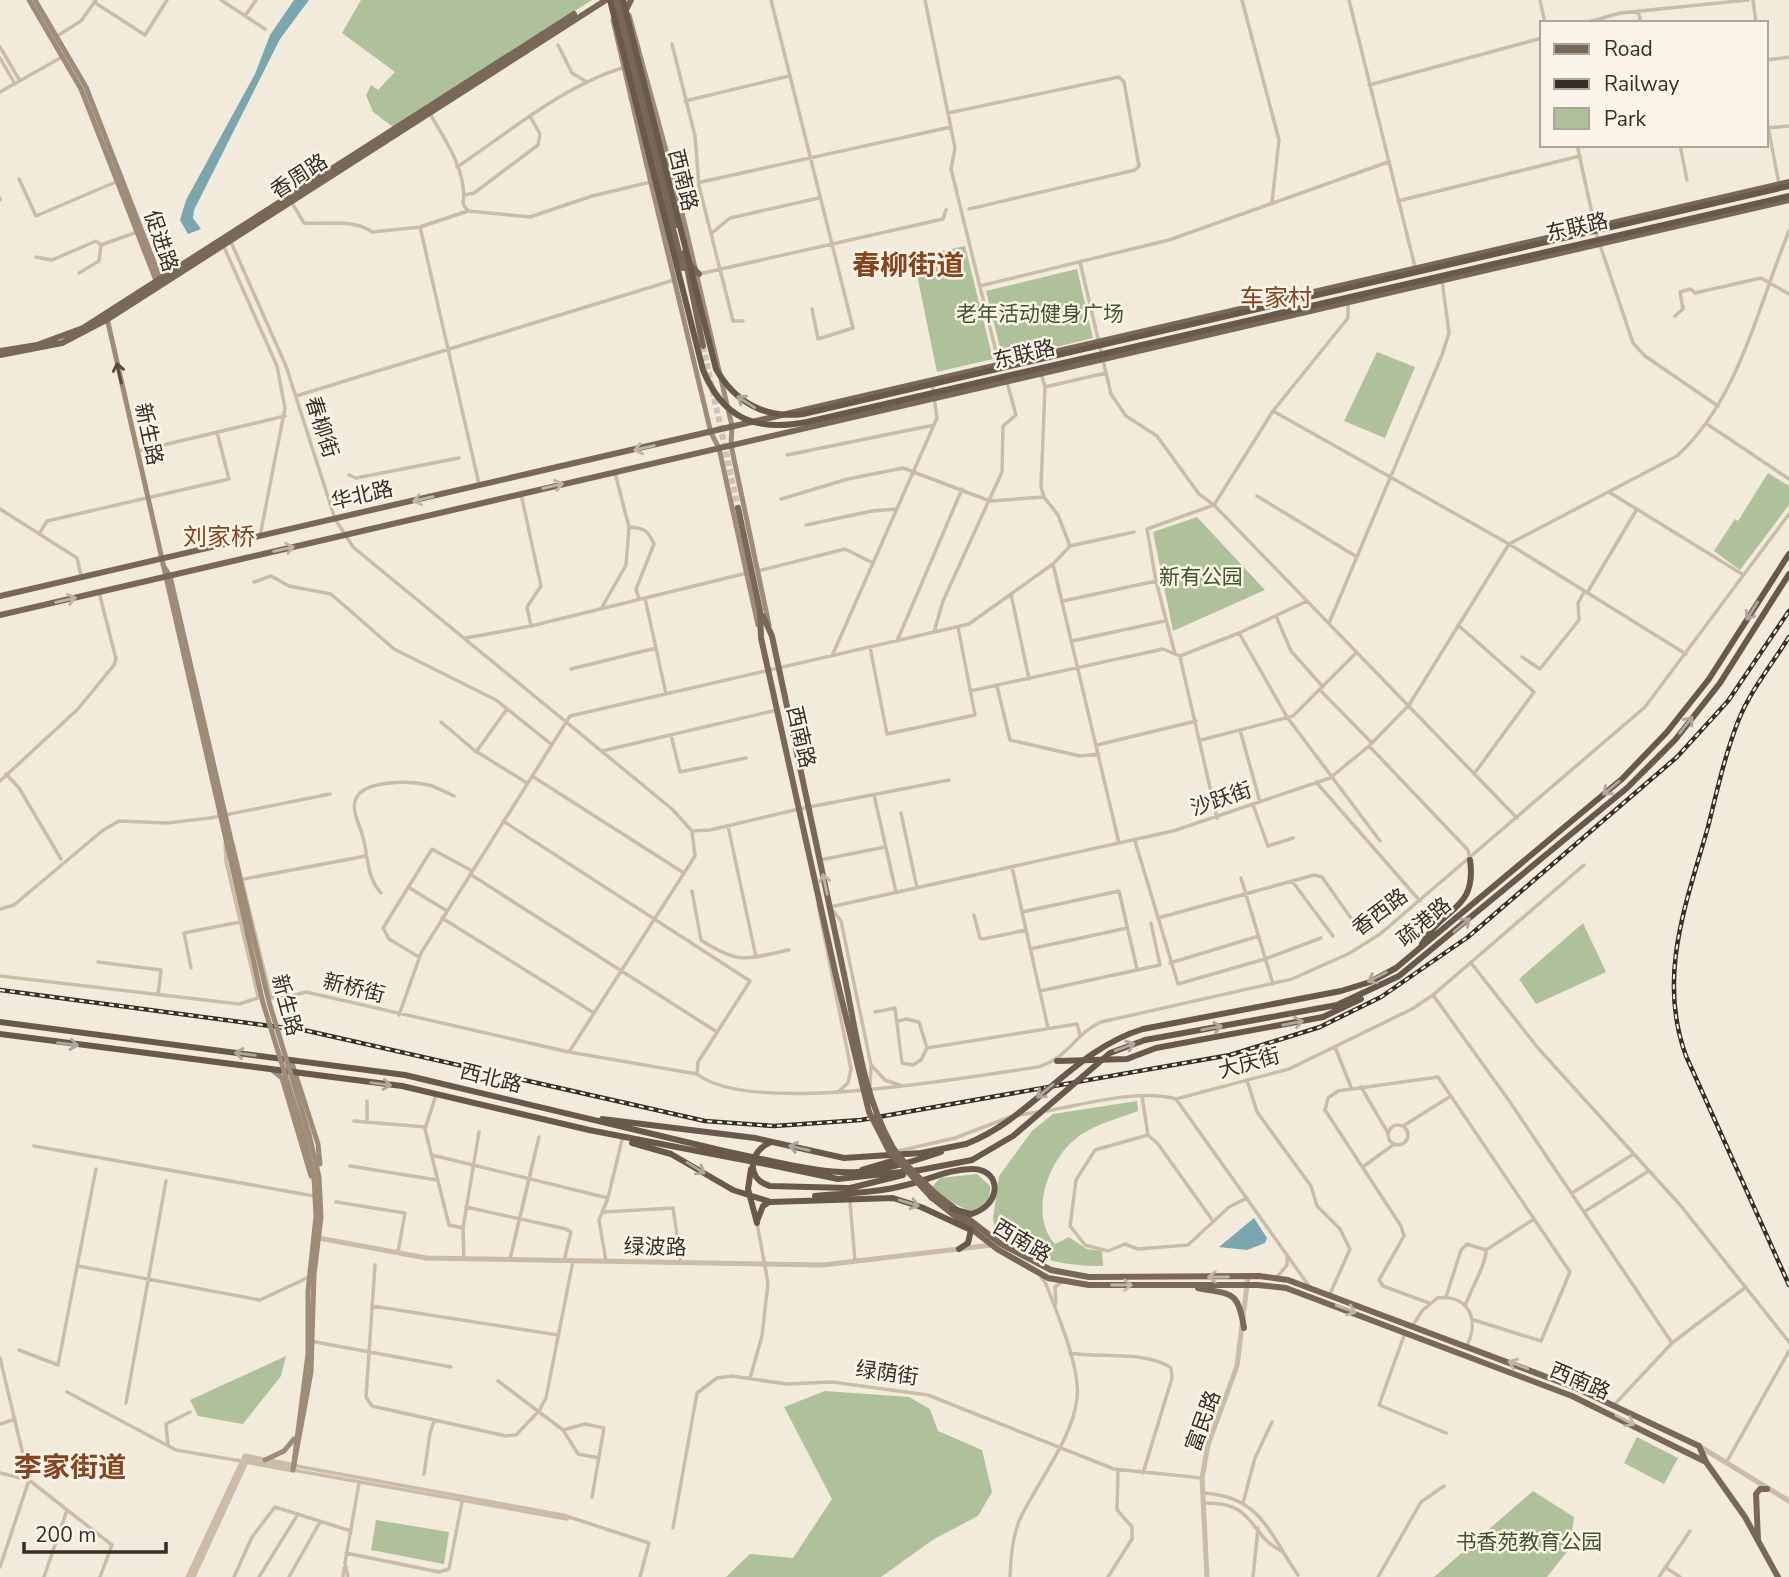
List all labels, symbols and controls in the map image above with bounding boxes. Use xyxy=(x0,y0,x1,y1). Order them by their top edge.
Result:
legend xyxy=(1540,21,1768,147)
text: Road xyxy=(1604,35,1653,63)
text: Railway xyxy=(1604,70,1679,98)
text: Park xyxy=(1604,105,1646,133)
street label: 西南路 xyxy=(662,146,704,214)
street label: 香周路 xyxy=(265,147,333,205)
street label: 东联路 xyxy=(1543,206,1611,248)
street label: 促进路 xyxy=(138,207,184,275)
district label: 春柳街道 xyxy=(852,247,964,285)
district label: 车家村 xyxy=(1240,282,1312,314)
park label: 老年活动健身广场 xyxy=(956,300,1124,328)
street label: 东联路 xyxy=(990,333,1058,375)
one-way arrow xyxy=(112,362,126,385)
street label: 春柳街 xyxy=(299,393,345,461)
one-way arrow xyxy=(736,394,756,408)
street label: 新生路 xyxy=(129,400,169,468)
one-way arrow xyxy=(633,442,656,456)
street label: 华北路 xyxy=(328,474,396,516)
one-way arrow xyxy=(542,479,564,492)
one-way arrow xyxy=(412,493,435,506)
district label: 刘家桥 xyxy=(183,521,255,553)
one-way arrow xyxy=(272,542,295,555)
park label: 新有公园 xyxy=(1159,563,1243,591)
one-way arrow xyxy=(55,592,77,605)
one-way arrow xyxy=(1745,601,1759,621)
street label: 西南路 xyxy=(780,703,822,771)
one-way arrow xyxy=(1678,717,1694,735)
street label: 沙跃街 xyxy=(1187,776,1255,822)
one-way arrow xyxy=(1602,780,1620,796)
one-way arrow xyxy=(817,873,831,896)
street label: 香西路 xyxy=(1346,882,1414,942)
street label: 疏港路 xyxy=(1391,891,1457,953)
one-way arrow xyxy=(1452,917,1470,933)
street label: 新桥街 xyxy=(320,967,388,1009)
street label: 新生路 xyxy=(265,971,309,1039)
one-way arrow xyxy=(1368,971,1388,985)
one-way arrow xyxy=(1281,1016,1304,1030)
one-way arrow xyxy=(1200,1021,1223,1035)
one-way arrow xyxy=(56,1037,78,1050)
one-way arrow xyxy=(1113,1040,1135,1053)
street label: 大庆街 xyxy=(1215,1041,1283,1085)
one-way arrow xyxy=(234,1047,257,1060)
street label: 西北路 xyxy=(457,1057,525,1099)
one-way arrow xyxy=(369,1077,392,1090)
one-way arrow xyxy=(1036,1083,1054,1099)
one-way arrow xyxy=(788,1140,810,1153)
one-way arrow xyxy=(686,1162,706,1176)
one-way arrow xyxy=(897,1197,919,1210)
street label: 西南路 xyxy=(988,1213,1056,1269)
street label: 绿波路 xyxy=(623,1232,687,1262)
one-way arrow xyxy=(1207,1270,1230,1284)
one-way arrow xyxy=(1110,1278,1133,1292)
one-way arrow xyxy=(1334,1304,1356,1316)
street label: 绿荫街 xyxy=(854,1355,920,1391)
street label: 西南路 xyxy=(1546,1356,1614,1406)
one-way arrow xyxy=(1508,1358,1530,1371)
street label: 富民路 xyxy=(1179,1387,1227,1455)
one-way arrow xyxy=(1615,1414,1635,1428)
district label: 李家街道 xyxy=(14,1449,126,1487)
scale bar xyxy=(24,1510,166,1554)
text: 200 m xyxy=(35,1521,96,1549)
park label: 书香苑教育公园 xyxy=(1456,1528,1603,1556)

